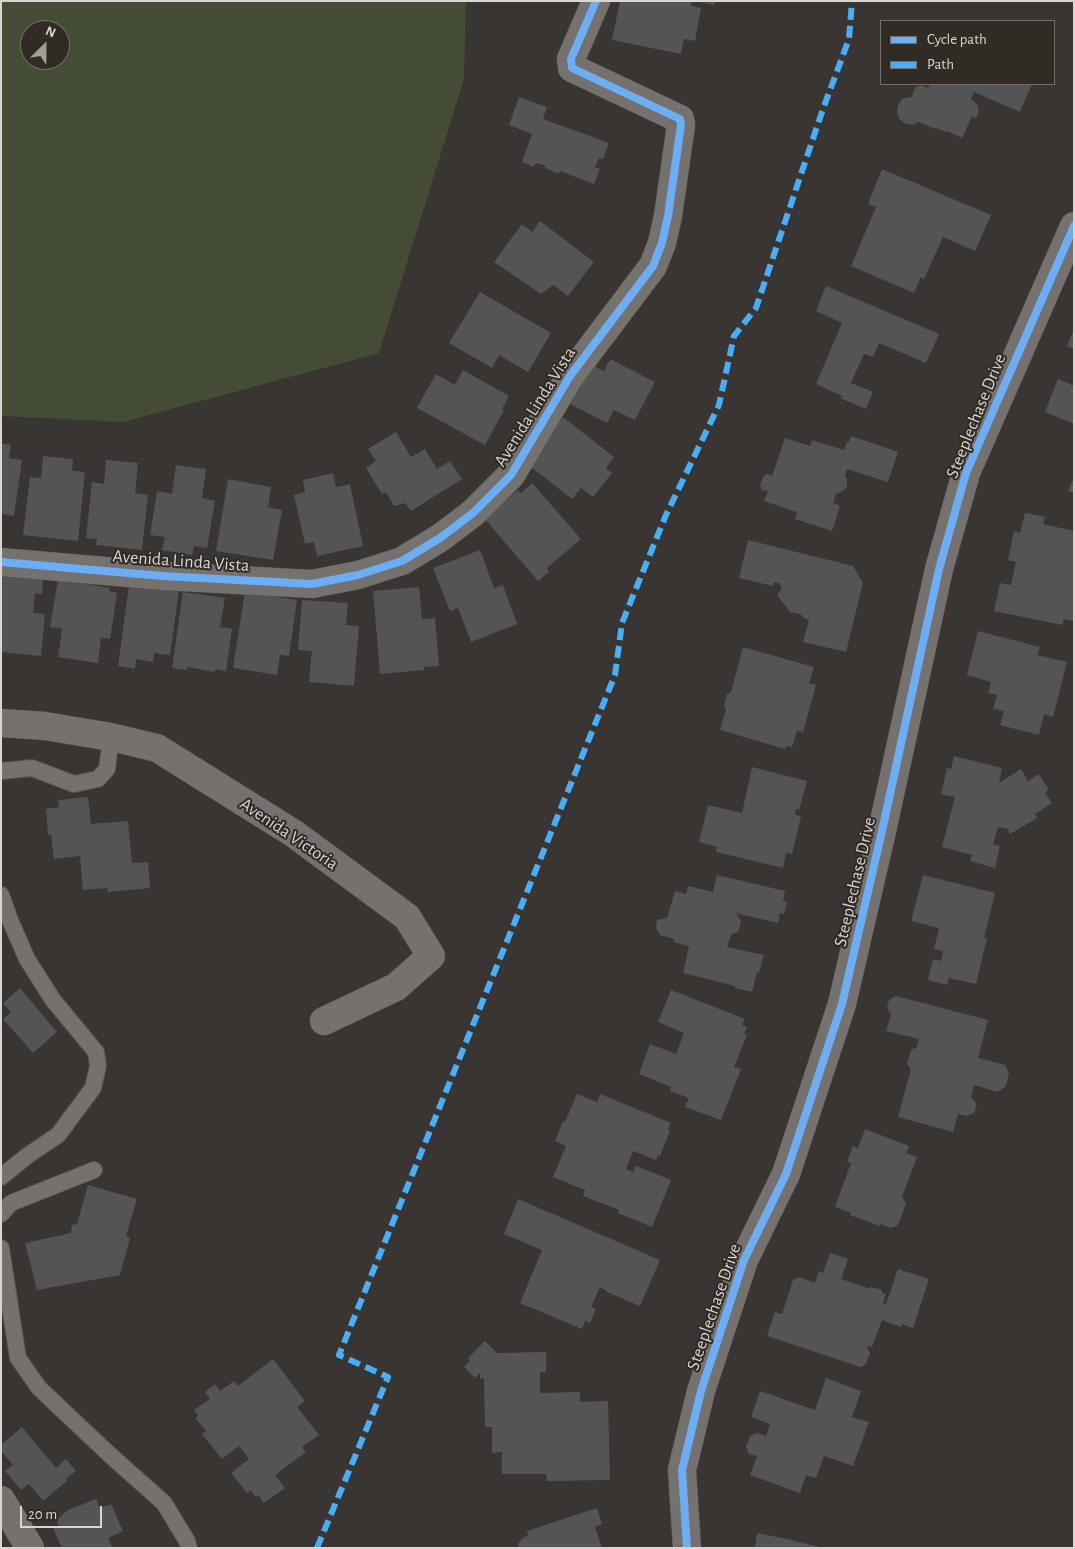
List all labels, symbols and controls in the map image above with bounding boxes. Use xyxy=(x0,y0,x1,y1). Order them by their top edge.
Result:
north arrow xyxy=(20,20,70,70)
legend xyxy=(880,20,1055,85)
text: N xyxy=(43,24,58,40)
text: Cycle path xyxy=(927,32,987,47)
text: Path xyxy=(927,57,954,72)
street label: Avenida Linda Vista xyxy=(490,343,580,471)
street label: Steeplechase Drive xyxy=(941,351,1011,481)
street label: Avenida Linda Vista xyxy=(112,545,250,577)
street label: Avenida Victoria xyxy=(236,793,342,875)
street label: Steeplechase Drive xyxy=(830,815,880,949)
street label: Steeplechase Drive xyxy=(682,1241,746,1373)
scale bar xyxy=(22,1496,105,1528)
text: 20 m xyxy=(28,1507,57,1522)

